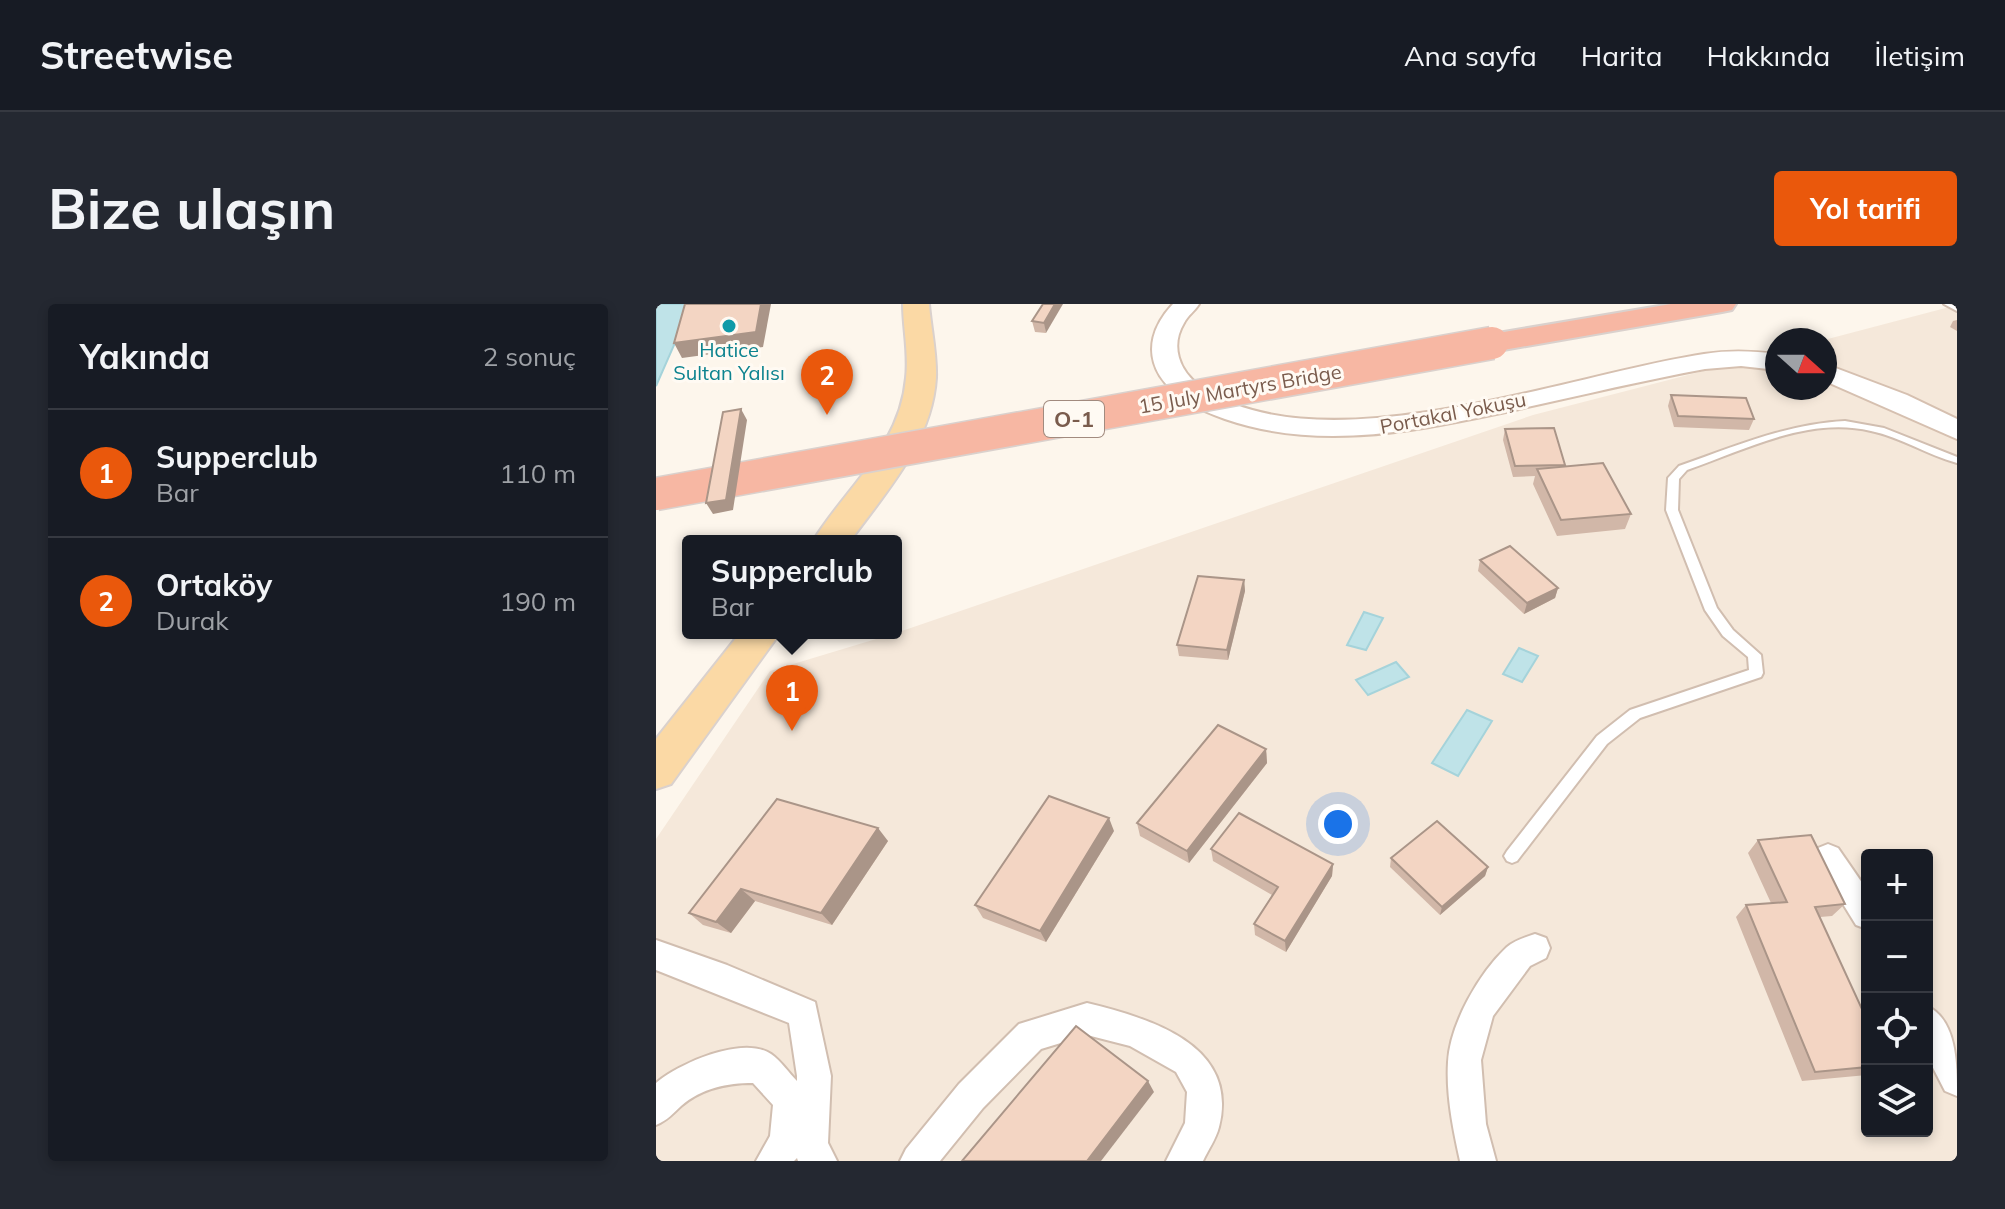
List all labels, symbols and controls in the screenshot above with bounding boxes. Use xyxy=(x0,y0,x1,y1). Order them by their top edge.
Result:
text: Streetwise xyxy=(40,31,233,79)
text: Ana sayfa xyxy=(1404,38,1537,73)
text: Harita xyxy=(1581,38,1662,73)
text: Hakkında xyxy=(1706,38,1830,73)
text: İletişim xyxy=(1874,38,1965,73)
button: Yol tarifi xyxy=(1774,171,1957,246)
text: Bize ulaşın xyxy=(48,173,335,243)
marker: Hatice Sultan Yalısı xyxy=(720,317,738,335)
north arrow xyxy=(1765,328,1837,400)
text: Yakında xyxy=(80,335,210,378)
place label: Hatice Sultan Yalısı xyxy=(673,337,785,385)
text: 2 sonuç xyxy=(483,340,576,373)
pin: 2 xyxy=(801,349,853,415)
street label: 15 July Martyrs Bridge xyxy=(1137,358,1343,419)
street label: Portakal Yokuşu xyxy=(1378,386,1528,439)
road number: O-1 xyxy=(1044,401,1104,437)
text: Supperclub xyxy=(156,438,318,476)
text: 1 xyxy=(98,457,114,490)
text: 110 m xyxy=(500,457,576,490)
text: Bar xyxy=(156,476,199,509)
popup xyxy=(682,535,902,639)
text: Supperclub xyxy=(711,552,873,590)
text: Ortaköy xyxy=(156,566,272,604)
text: 2 xyxy=(98,585,114,618)
text: 190 m xyxy=(500,585,576,618)
text: Bar xyxy=(711,590,754,623)
text: Durak xyxy=(156,604,229,637)
pin: 1 xyxy=(766,665,818,731)
your location xyxy=(1318,804,1358,844)
map controls xyxy=(1861,849,1933,1137)
button: + xyxy=(1861,849,1933,921)
button: − xyxy=(1861,921,1933,993)
button: locate xyxy=(1861,993,1933,1065)
button: layers xyxy=(1861,1065,1933,1137)

